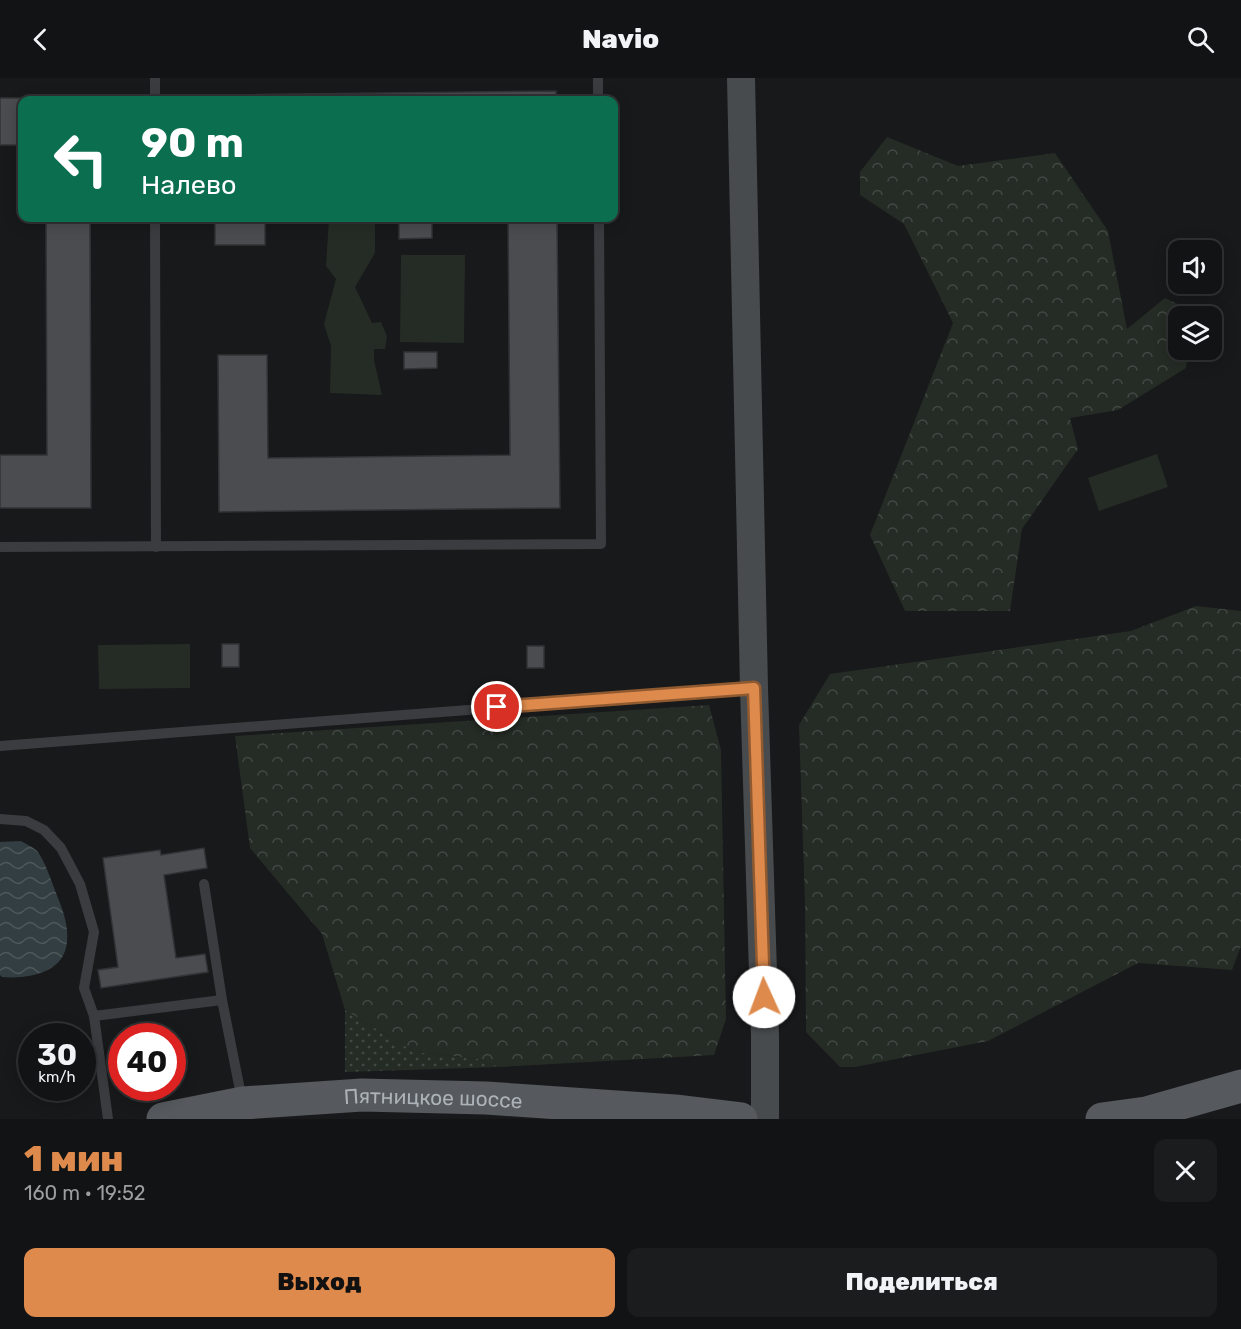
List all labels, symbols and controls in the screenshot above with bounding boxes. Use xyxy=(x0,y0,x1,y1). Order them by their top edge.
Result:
icon: back xyxy=(24,23,57,56)
text: Navio xyxy=(582,23,659,55)
icon: search xyxy=(1184,23,1217,56)
text: 90 m xyxy=(141,118,244,168)
icon: left xyxy=(42,120,120,198)
text: Налево xyxy=(141,169,237,201)
map controls xyxy=(1168,240,1222,360)
button: sound xyxy=(1168,240,1222,294)
button: layers xyxy=(1168,306,1222,360)
pin xyxy=(471,681,522,732)
icon: arrive xyxy=(480,690,513,723)
position arrow xyxy=(732,965,796,1029)
speed limit sign: 40 xyxy=(108,1023,186,1101)
text: 30 xyxy=(37,1037,77,1073)
text: km/h xyxy=(38,1068,76,1086)
street label: Пятницкое шоссе xyxy=(343,1082,523,1113)
text: 1 мин xyxy=(24,1137,124,1180)
button: close xyxy=(1154,1139,1217,1202)
text: 160 m · 19:52 xyxy=(24,1181,146,1205)
button: Выход xyxy=(24,1248,615,1317)
button: Поделиться xyxy=(627,1248,1217,1317)

